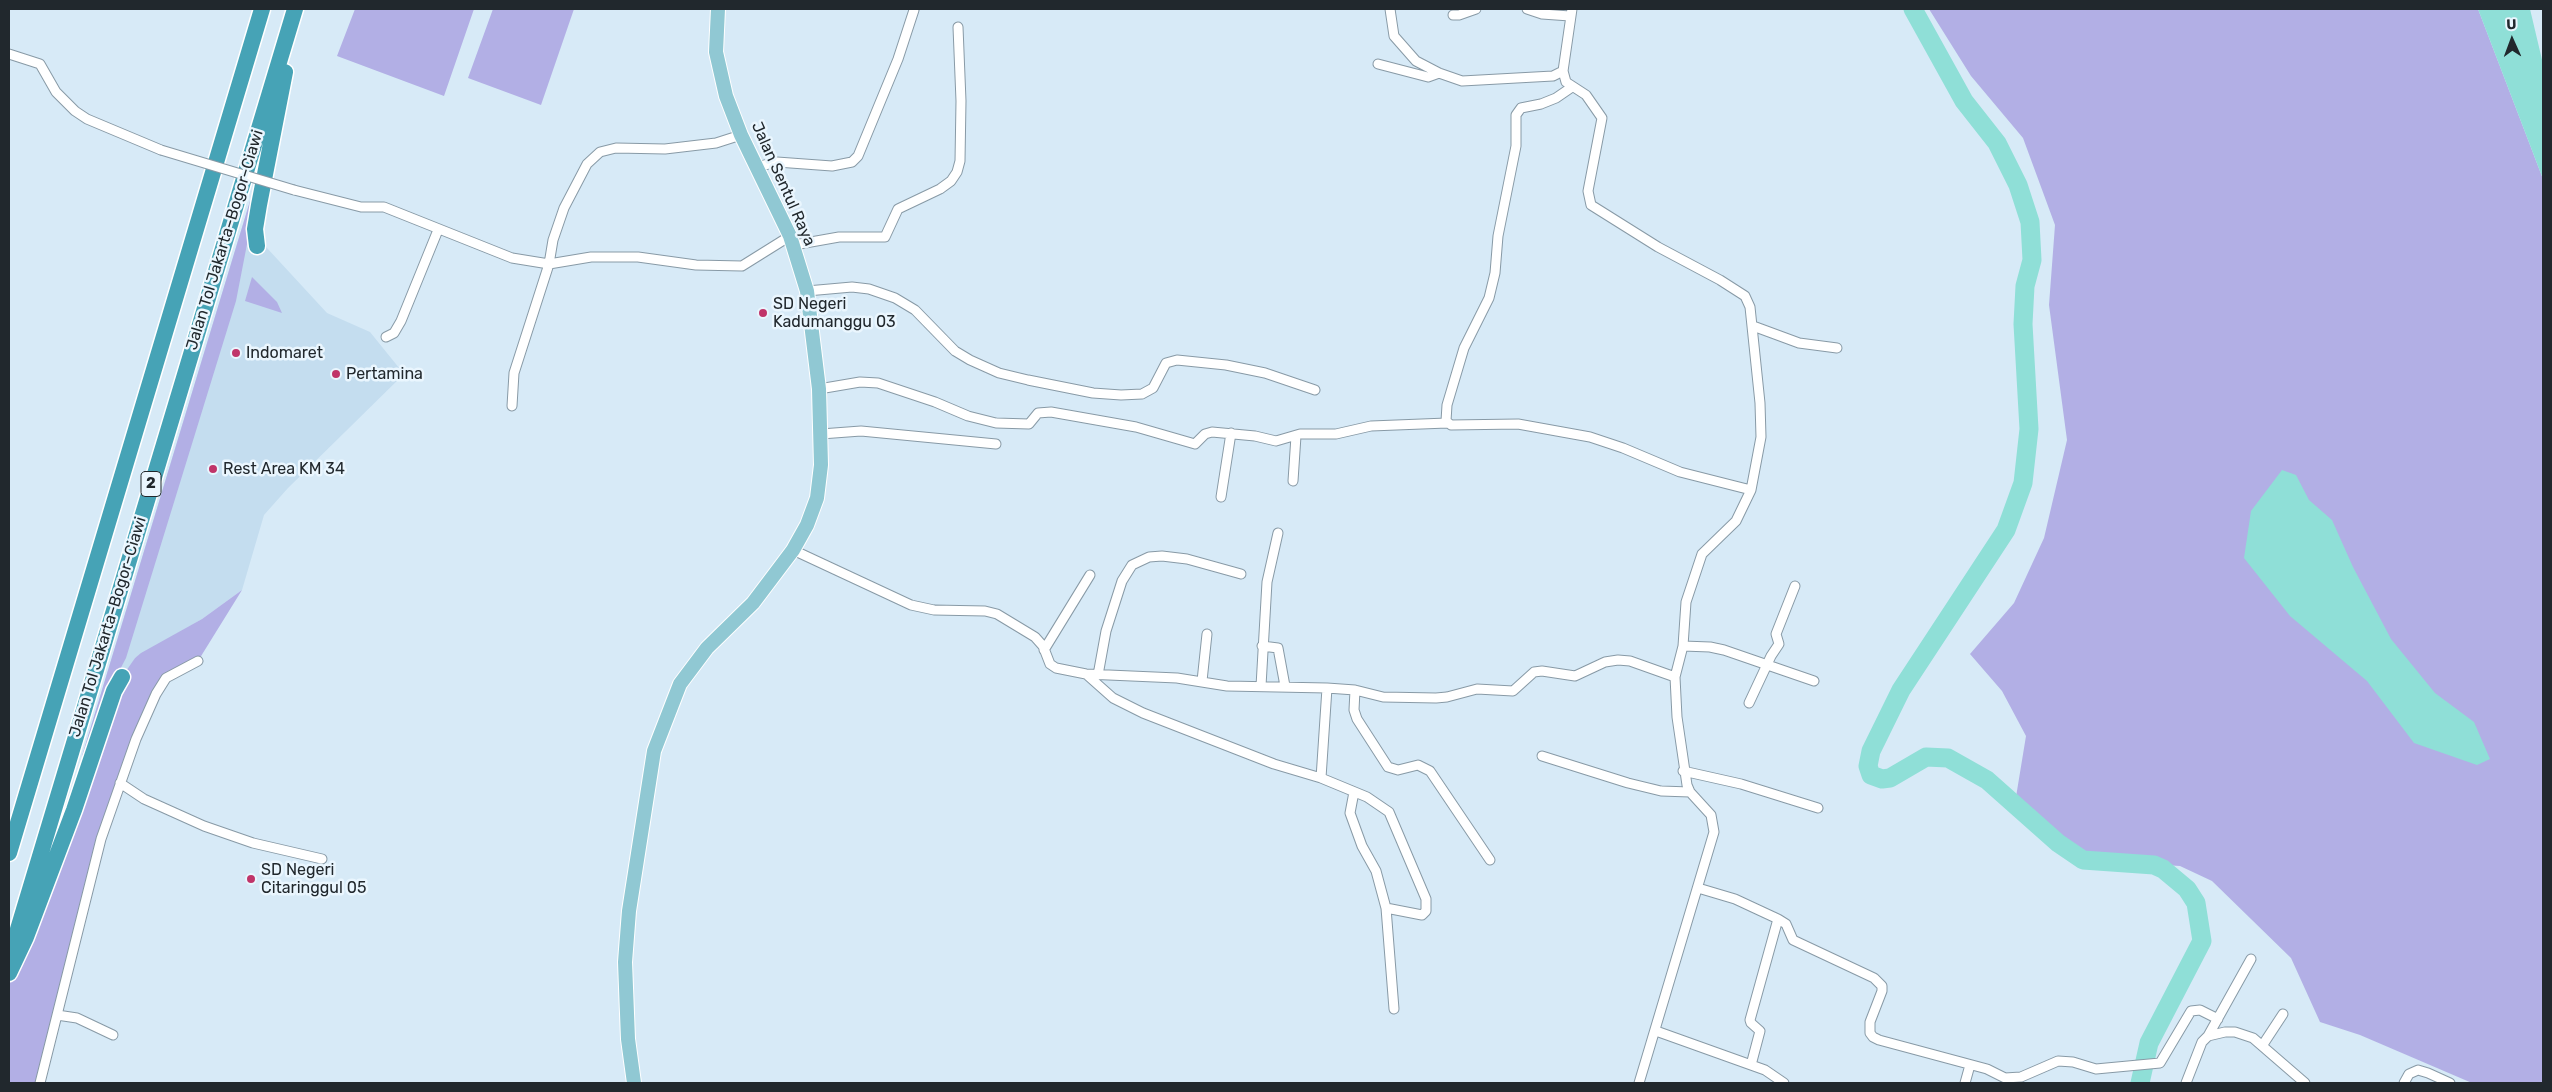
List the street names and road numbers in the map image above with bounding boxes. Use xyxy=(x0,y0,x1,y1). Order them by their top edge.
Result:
street label: Jalan Sentul Raya xyxy=(747,119,819,249)
street label: Jalan Tol Jakarta–Bogor–Ciawi xyxy=(182,128,268,352)
road number: 2 xyxy=(141,472,161,496)
street label: Jalan Tol Jakarta–Bogor–Ciawi xyxy=(65,515,151,739)

